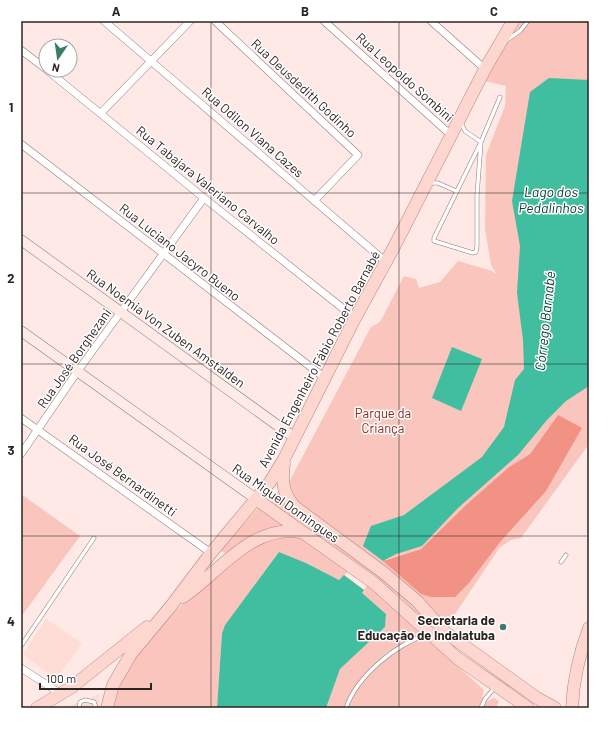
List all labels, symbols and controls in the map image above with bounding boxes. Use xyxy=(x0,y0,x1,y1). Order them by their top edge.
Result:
text: A xyxy=(112,3,121,19)
text: B xyxy=(301,3,309,19)
text: C xyxy=(490,3,498,19)
street label: Rua Leopoldo Sombini xyxy=(353,29,457,125)
street label: Rua Deusdedith Godinho xyxy=(248,35,360,141)
north arrow xyxy=(38,38,78,78)
text: N xyxy=(51,61,61,75)
street label: Rua Odilon Viana Cazes xyxy=(199,83,307,181)
text: 1 xyxy=(9,99,13,115)
street label: Rua Tabajara Valeriano Carvalho xyxy=(133,122,283,248)
water label: Lago dos Pedalinhos xyxy=(519,183,584,216)
street label: Rua Luciano Jacyro Bueno xyxy=(116,200,244,304)
street label: Avenida Engenheiro Fábio Roberto Barnabé xyxy=(255,248,383,470)
street label: Rua Noemia Von Zuben Amstalden xyxy=(84,265,248,391)
text: 2 xyxy=(7,270,15,286)
water label: Córrego Barnabé xyxy=(531,270,558,372)
street label: Rua José Borghezani xyxy=(34,305,114,411)
park label: Parque da Criança xyxy=(355,405,411,436)
street label: Rua José Bernardinetti xyxy=(66,430,180,520)
text: 3 xyxy=(7,442,15,458)
street label: Rua Miguel Domingues xyxy=(230,460,342,546)
place label: Secretaria de Educação de Indaiatuba xyxy=(357,612,495,643)
text: 4 xyxy=(7,613,15,629)
marker: Secretaria de Educação de Indaiatuba xyxy=(498,622,508,632)
scale bar xyxy=(40,665,151,691)
text: 100 m xyxy=(46,671,76,685)

